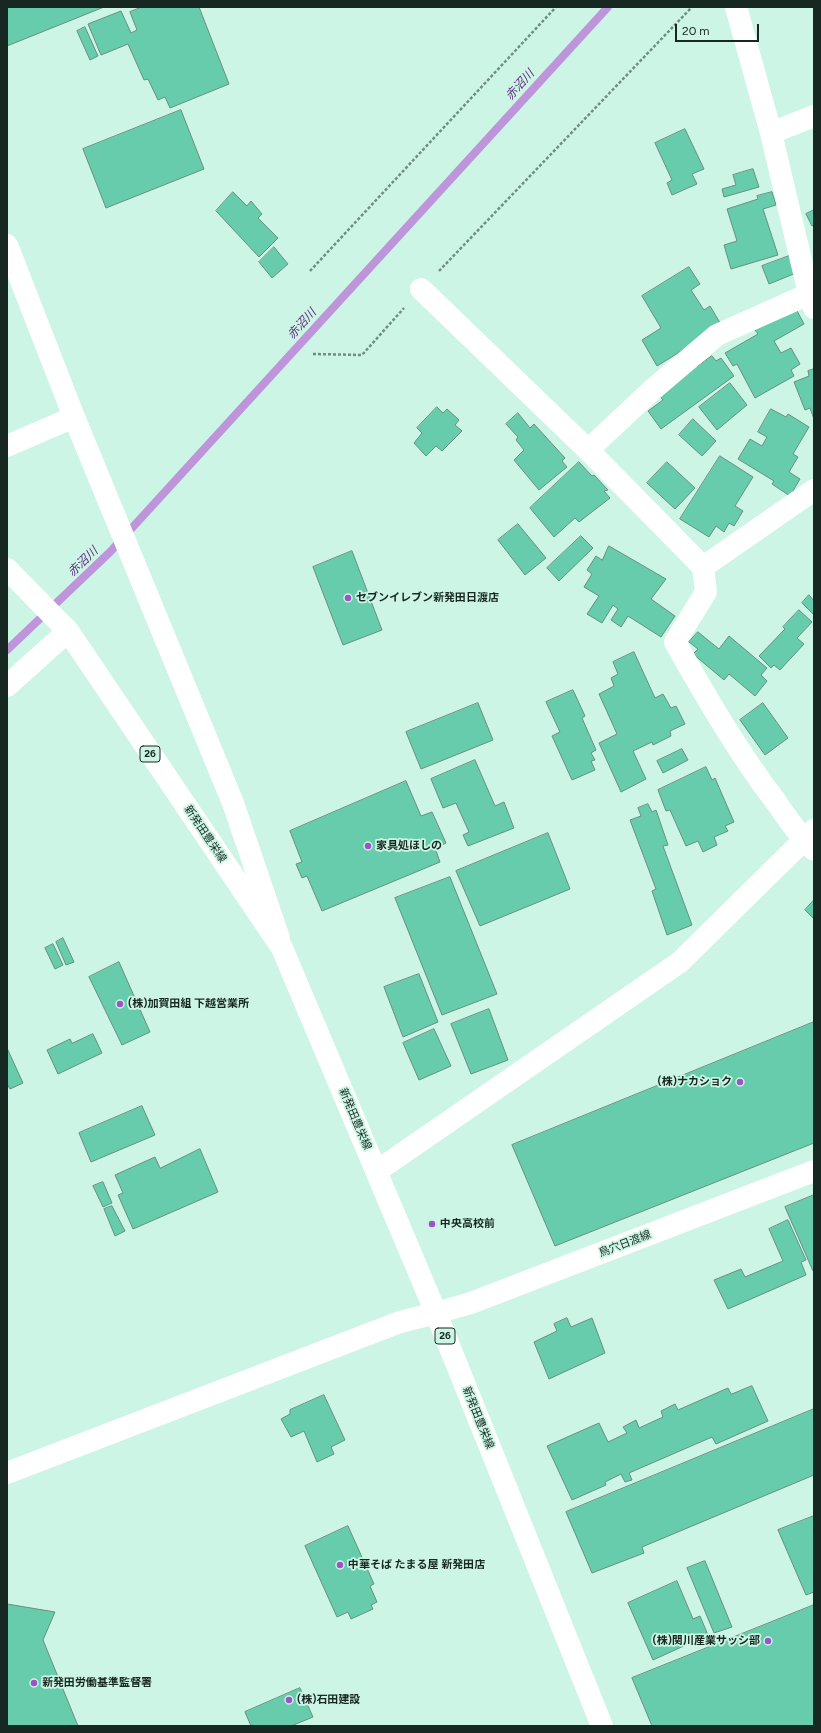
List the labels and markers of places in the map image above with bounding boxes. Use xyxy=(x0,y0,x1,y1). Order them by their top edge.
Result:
place label: セブンイレブン新発田日渡店 xyxy=(356,591,499,605)
marker: セブンイレブン新発田日渡店 xyxy=(343,593,353,603)
place label: 家具処ほしの xyxy=(376,839,442,853)
marker: 家具処ほしの xyxy=(363,841,373,851)
place label: (株)加賀田組 下越営業所 xyxy=(128,997,249,1011)
marker: (株)加賀田組 下越営業所 xyxy=(115,999,125,1009)
place label: (株)ナカショク xyxy=(658,1075,732,1089)
marker: (株)ナカショク xyxy=(735,1077,745,1087)
place label: 中央高校前 xyxy=(440,1217,495,1231)
marker: 中央高校前 xyxy=(427,1219,437,1229)
place label: 中華そば たまる屋 新発田店 xyxy=(348,1558,485,1572)
marker: 中華そば たまる屋 新発田店 xyxy=(335,1560,345,1570)
place label: (株)関川産業サッシ部 xyxy=(653,1634,760,1648)
marker: (株)関川産業サッシ部 xyxy=(763,1636,773,1646)
place label: 新発田労働基準監督署 xyxy=(42,1676,152,1690)
marker: 新発田労働基準監督署 xyxy=(29,1678,39,1688)
place label: (株)石田建設 xyxy=(297,1693,360,1707)
marker: (株)石田建設 xyxy=(284,1695,294,1705)

